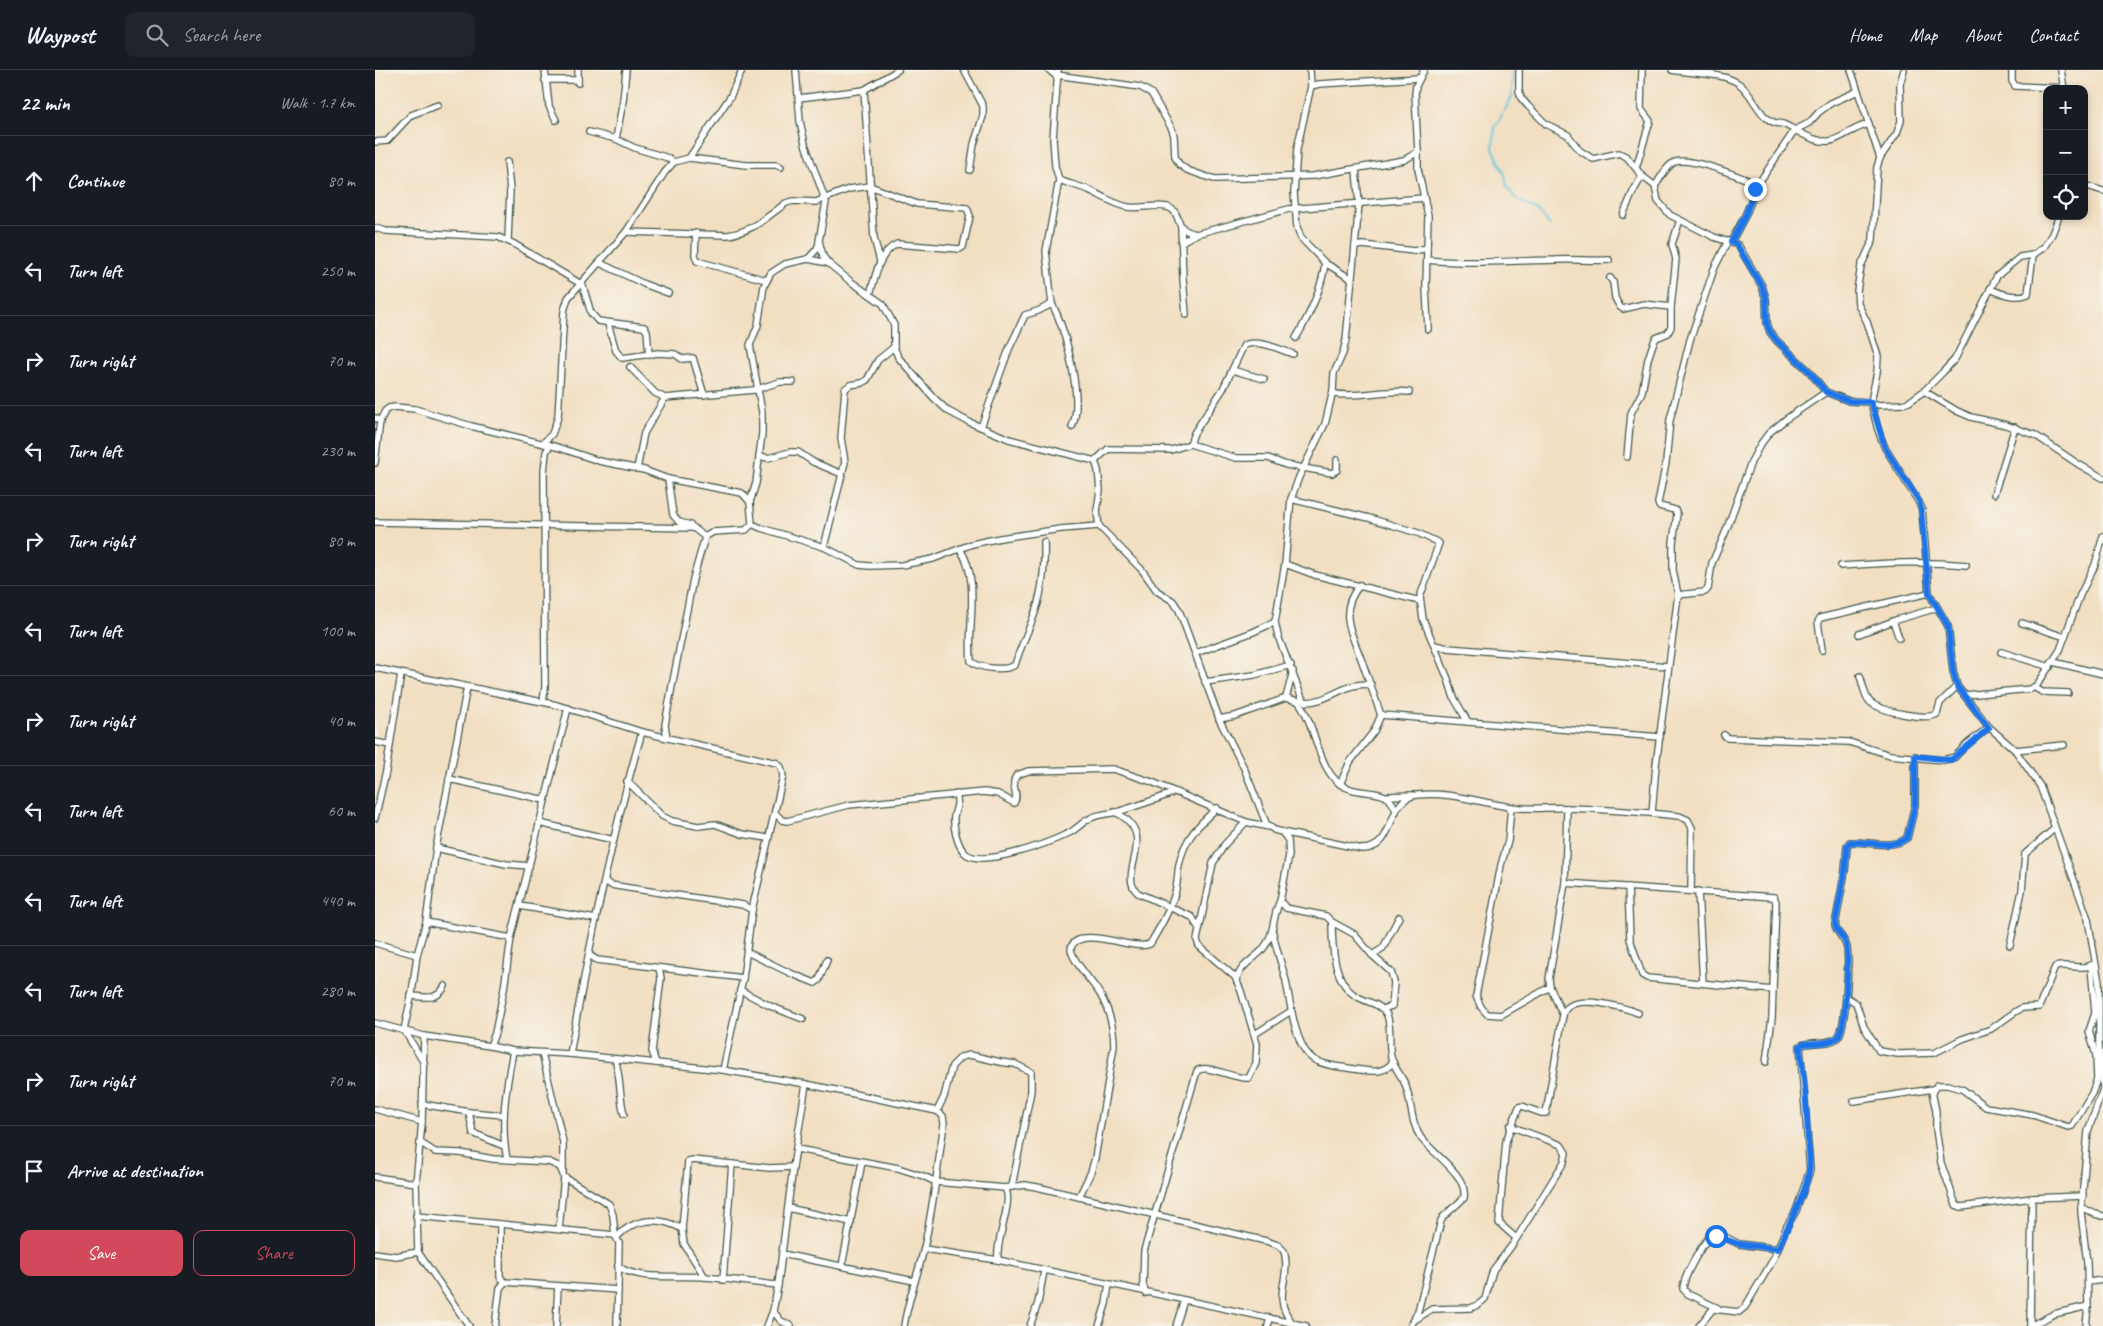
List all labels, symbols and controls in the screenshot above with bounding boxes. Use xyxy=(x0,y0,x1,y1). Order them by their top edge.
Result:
search box xyxy=(125,12,475,57)
text: Waypost xyxy=(25,20,95,50)
icon: search xyxy=(143,21,171,49)
text: Search here xyxy=(183,23,260,47)
text: Home xyxy=(1849,24,1882,46)
text: Map xyxy=(1910,24,1937,46)
text: About xyxy=(1965,24,2001,46)
text: Contact xyxy=(2029,24,2078,46)
map controls xyxy=(2043,85,2088,220)
button: + xyxy=(2043,85,2088,130)
text: 22 min xyxy=(20,90,70,116)
text: Walk · 1.7 km xyxy=(280,93,355,113)
button: − xyxy=(2043,130,2088,175)
icon: ahead xyxy=(20,167,48,195)
text: Continue xyxy=(67,169,124,193)
text: 80 m xyxy=(328,171,355,191)
button: locate xyxy=(2043,175,2088,220)
route end xyxy=(1744,178,1767,201)
icon: left xyxy=(20,257,48,285)
text: Turn left xyxy=(67,259,122,283)
text: 250 m xyxy=(321,261,355,281)
icon: right xyxy=(20,347,48,375)
text: Turn right xyxy=(67,349,134,373)
text: 70 m xyxy=(328,351,355,371)
icon: left xyxy=(20,437,48,465)
text: Turn left xyxy=(67,439,122,463)
text: 230 m xyxy=(321,441,355,461)
icon: right xyxy=(20,527,48,555)
text: Turn right xyxy=(67,529,134,553)
text: 80 m xyxy=(328,531,355,551)
icon: left xyxy=(20,617,48,645)
text: Turn left xyxy=(67,619,122,643)
text: 100 m xyxy=(321,621,355,641)
icon: right xyxy=(20,707,48,735)
text: Turn right xyxy=(67,709,134,733)
text: 40 m xyxy=(328,711,355,731)
icon: left xyxy=(20,797,48,825)
text: Turn left xyxy=(67,799,122,823)
text: 60 m xyxy=(328,801,355,821)
icon: left xyxy=(20,887,48,915)
text: Turn left xyxy=(67,889,122,913)
text: 440 m xyxy=(321,891,355,911)
icon: left xyxy=(20,977,48,1005)
text: Turn left xyxy=(67,979,122,1003)
text: 280 m xyxy=(321,981,355,1001)
icon: right xyxy=(20,1067,48,1095)
text: Turn right xyxy=(67,1069,134,1093)
text: 70 m xyxy=(328,1071,355,1091)
icon: arrive xyxy=(20,1157,48,1185)
text: Arrive at destination xyxy=(67,1159,203,1183)
route start xyxy=(1705,1225,1728,1248)
button: Save xyxy=(20,1230,183,1276)
button: Share xyxy=(193,1230,355,1276)

